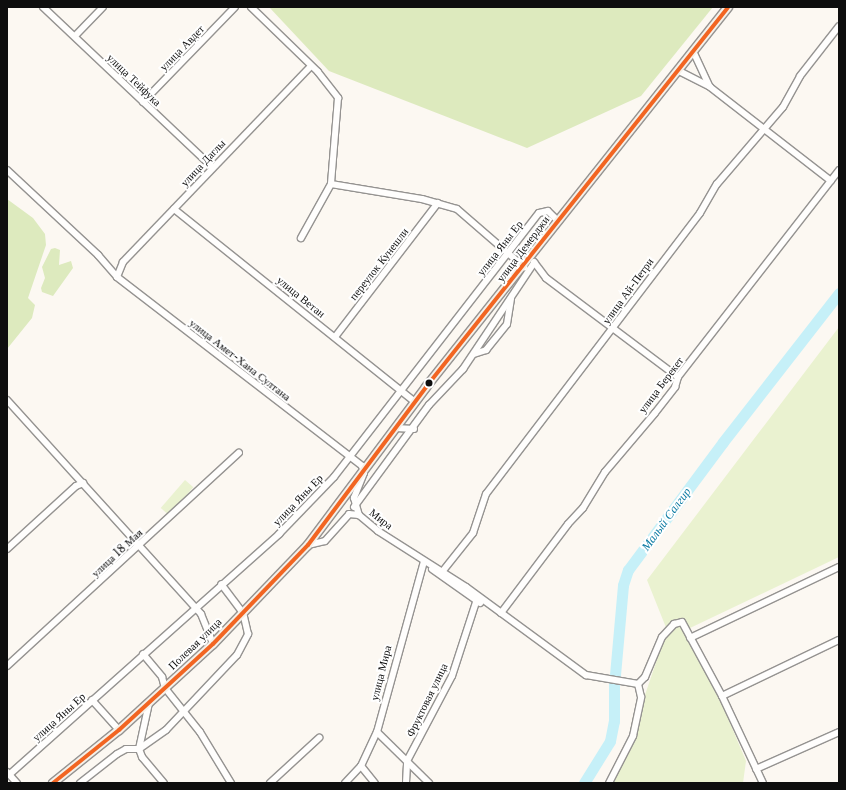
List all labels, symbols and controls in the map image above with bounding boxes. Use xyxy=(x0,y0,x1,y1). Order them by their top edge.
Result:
street label: улица Авдет xyxy=(157,22,207,74)
street label: улица Тейфука xyxy=(104,51,164,109)
street label: улица Даглы xyxy=(178,137,228,189)
street label: улица Демерджи xyxy=(494,213,552,285)
street label: улица Яны Ер xyxy=(474,218,526,278)
street label: переулок Кунешли xyxy=(347,225,411,303)
street label: улица Ай-Петри xyxy=(600,255,656,327)
street label: улица Ветан xyxy=(274,274,328,320)
street label: улица Амет-Хана Султана xyxy=(187,316,293,404)
street label: улица Берекет xyxy=(636,354,686,416)
unlabelled marker xyxy=(424,378,434,388)
street label: улица Яны Ер xyxy=(270,472,326,528)
water label: Малый Салгир xyxy=(638,485,694,553)
street label: Мира xyxy=(367,506,395,532)
street label: улица 18 Мая xyxy=(89,526,145,580)
street label: Полевая улица xyxy=(166,615,224,673)
street label: улица Мира xyxy=(368,644,394,702)
street label: Фруктовая улица xyxy=(403,661,451,739)
street label: улица Яны Ер xyxy=(30,690,88,744)

